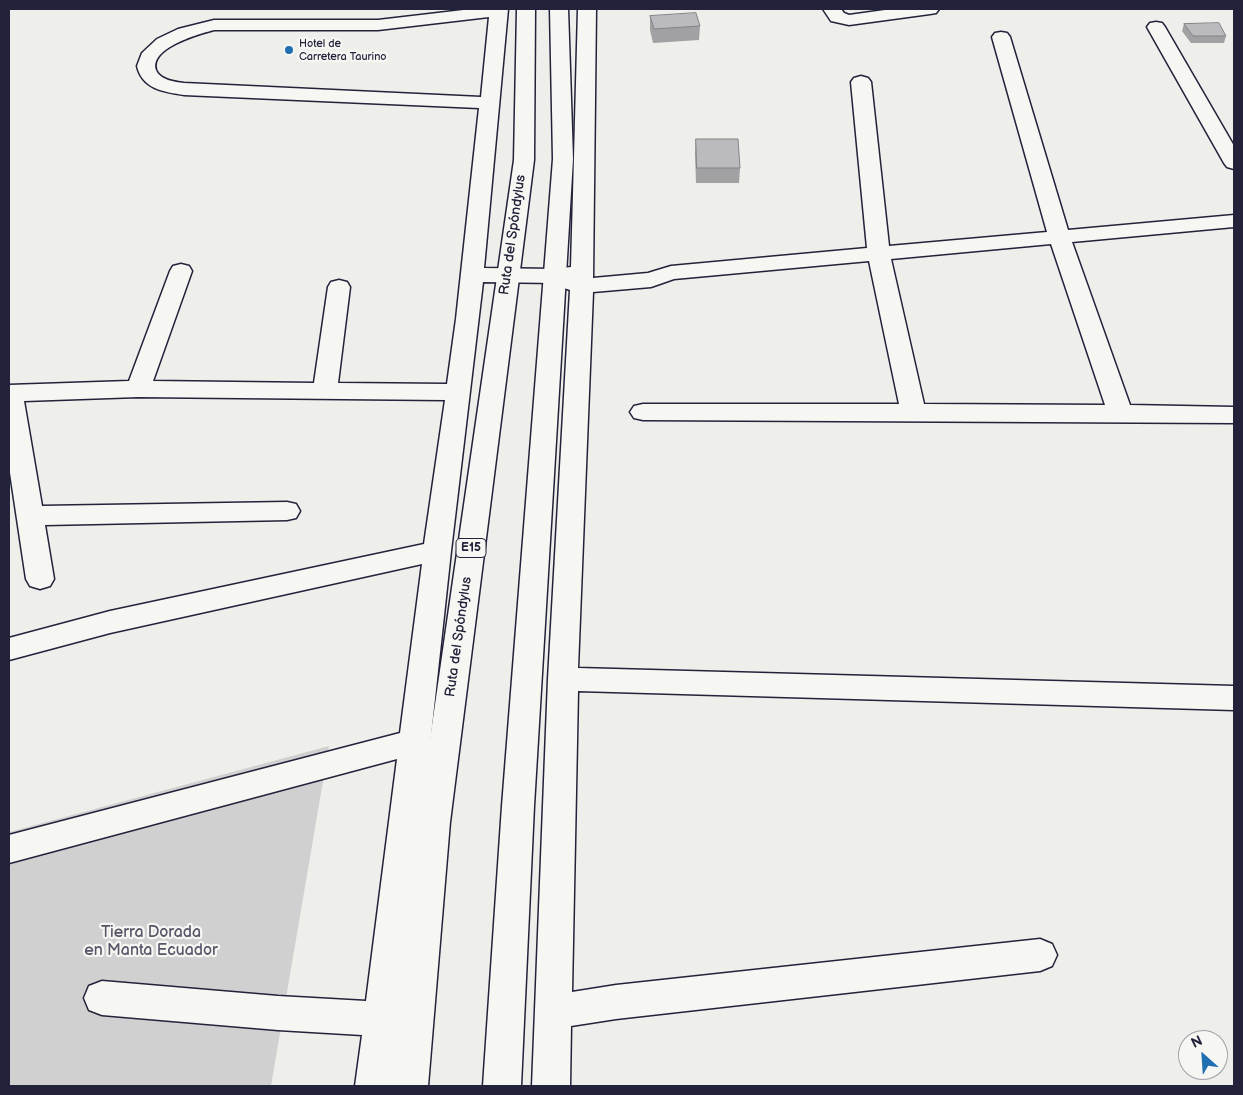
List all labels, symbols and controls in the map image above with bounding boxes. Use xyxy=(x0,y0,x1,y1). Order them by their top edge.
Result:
place label: Hotel de Carretera Taurino xyxy=(299,37,387,63)
marker: Hotel de Carretera Taurino xyxy=(283,44,295,56)
street label: Ruta del Spóndylus xyxy=(496,174,530,296)
road number: E15 xyxy=(456,538,486,558)
street label: Ruta del Spóndylus xyxy=(442,576,476,698)
park label: Tierra Dorada en Manta Ecuador xyxy=(84,923,218,961)
north arrow xyxy=(1178,1030,1228,1080)
text: N xyxy=(1188,1032,1205,1052)

